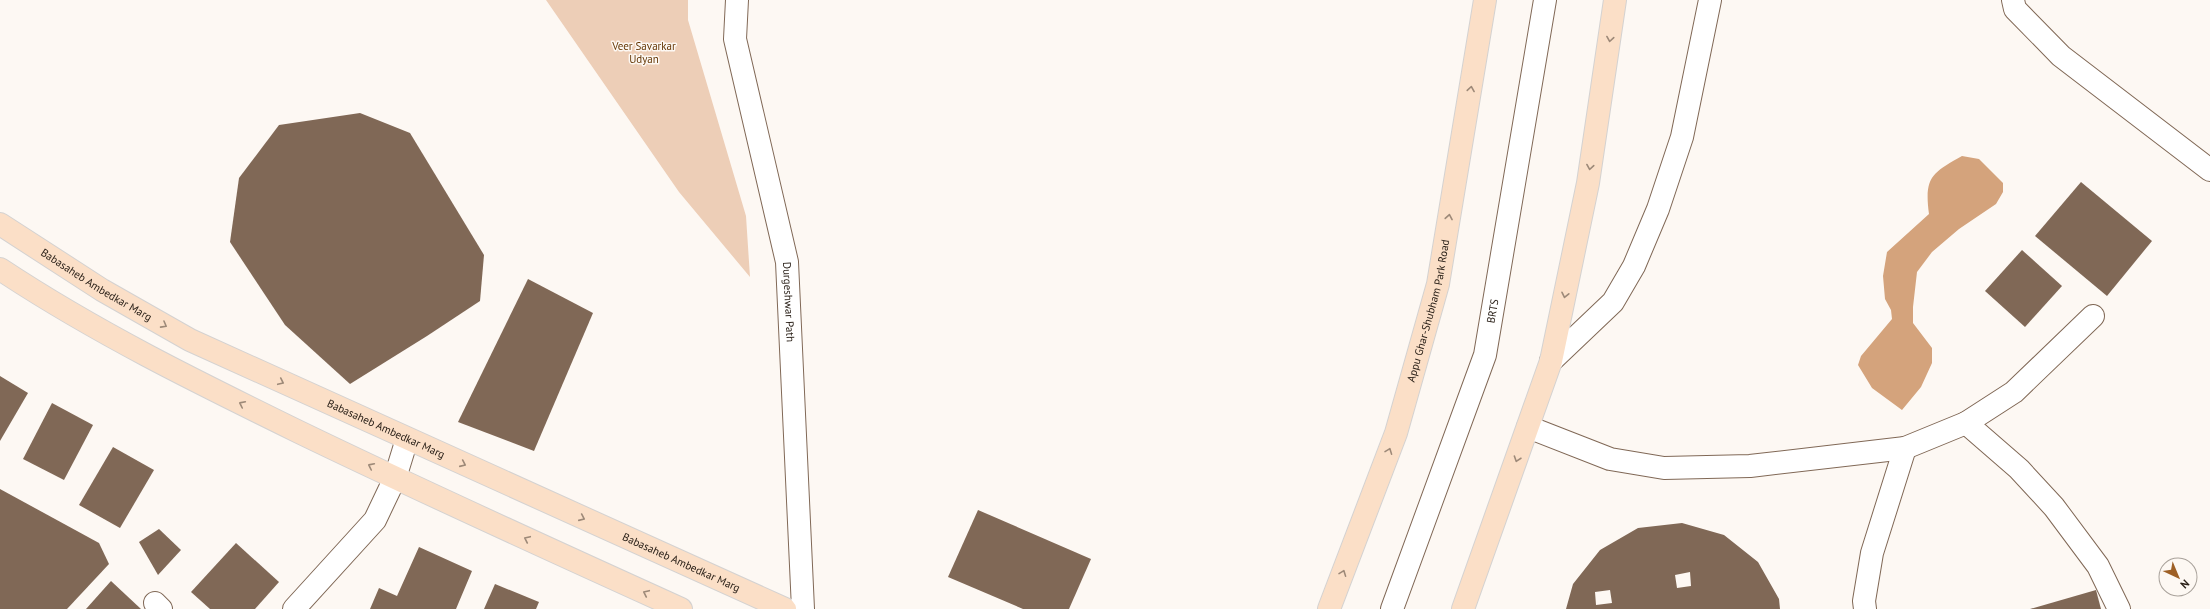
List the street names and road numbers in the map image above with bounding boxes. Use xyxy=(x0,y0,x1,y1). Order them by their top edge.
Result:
street label: Appu Ghar-Shubham Park Road xyxy=(1404,238,1452,383)
street label: Babasaheb Ambedkar Marg xyxy=(38,245,155,324)
street label: Durgeshwar Path xyxy=(780,261,798,342)
street label: BRTS xyxy=(1483,298,1501,324)
street label: Babasaheb Ambedkar Marg xyxy=(325,396,447,461)
street label: Babasaheb Ambedkar Marg xyxy=(620,529,743,595)

